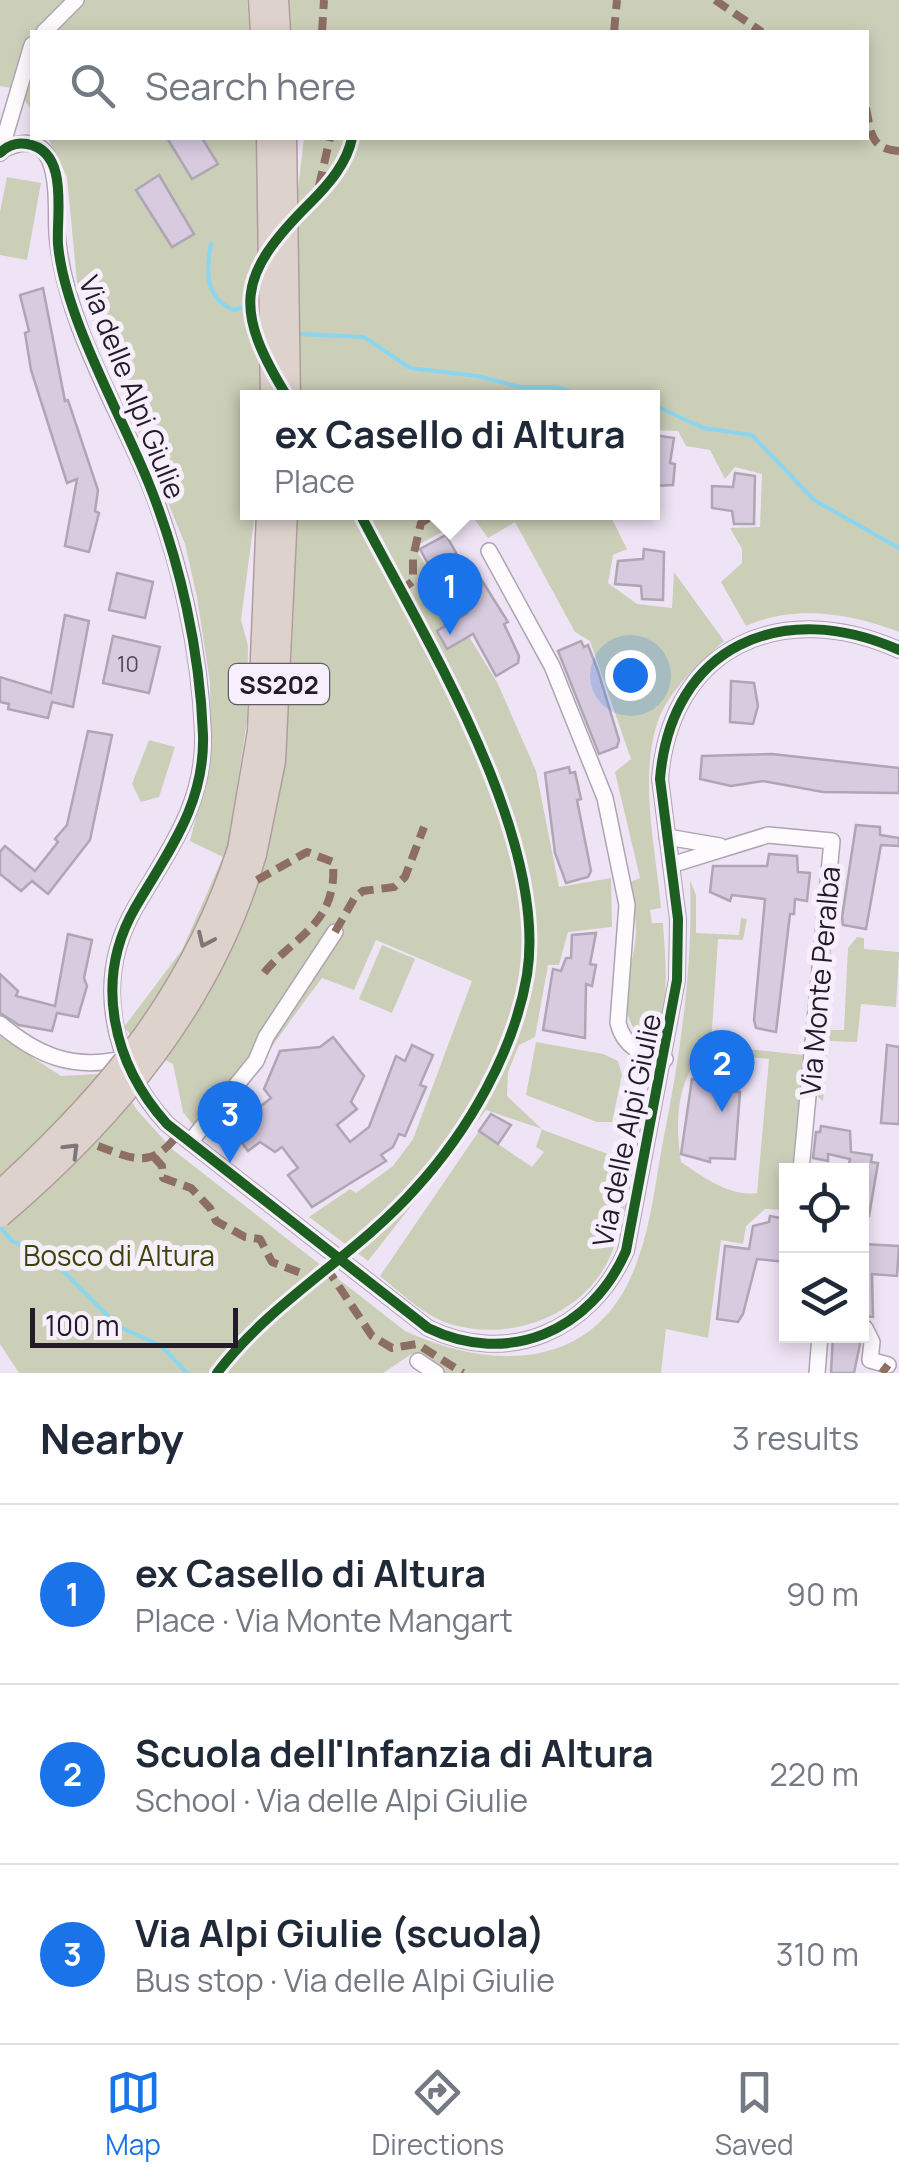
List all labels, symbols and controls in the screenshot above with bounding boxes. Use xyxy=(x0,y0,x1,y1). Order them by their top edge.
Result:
search box xyxy=(30,30,869,140)
icon: search xyxy=(65,58,120,113)
text: Search here xyxy=(145,59,356,111)
street label: Via delle Alpi Giulie xyxy=(71,270,195,504)
popup xyxy=(240,390,660,520)
text: ex Casello di Altura xyxy=(274,407,626,459)
text: Place xyxy=(274,459,355,503)
pin: 1 xyxy=(418,552,482,635)
house number: 10 xyxy=(117,649,139,679)
your location xyxy=(605,650,656,701)
road number: SS202 xyxy=(229,664,329,704)
street label: Via Monte Peralba xyxy=(790,865,848,1097)
one-way arrow xyxy=(197,930,217,948)
street label: Via delle Alpi Giulie xyxy=(583,1010,669,1250)
pin: 2 xyxy=(690,1030,754,1112)
pin: 3 xyxy=(198,1080,262,1163)
one-way arrow xyxy=(60,1143,78,1161)
map controls xyxy=(779,1163,869,1343)
button: locate xyxy=(779,1163,869,1253)
park label: Bosco di Altura xyxy=(23,1236,215,1274)
button: layers xyxy=(779,1253,869,1343)
scale bar xyxy=(30,1303,238,1348)
text: 100 m xyxy=(45,1306,119,1344)
text: Nearby xyxy=(40,1409,184,1467)
text: 3 results xyxy=(732,1416,859,1460)
text: ex Casello di Altura xyxy=(135,1546,486,1598)
text: 1 xyxy=(65,1572,80,1616)
text: 90 m xyxy=(786,1572,859,1616)
text: Place · Via Monte Mangart xyxy=(135,1598,513,1642)
text: Scuola dell'Infanzia di Altura xyxy=(135,1726,654,1778)
text: 2 xyxy=(63,1752,82,1796)
text: 220 m xyxy=(769,1752,859,1796)
text: School · Via delle Alpi Giulie xyxy=(135,1778,528,1822)
text: Via Alpi Giulie (scuola) xyxy=(135,1906,545,1958)
text: 3 xyxy=(63,1932,82,1976)
text: 310 m xyxy=(776,1932,859,1976)
text: Bus stop · Via delle Alpi Giulie xyxy=(135,1958,555,2002)
tab: Map xyxy=(105,2065,161,2163)
tab: Directions xyxy=(372,2065,504,2163)
tab: Saved xyxy=(715,2065,794,2163)

